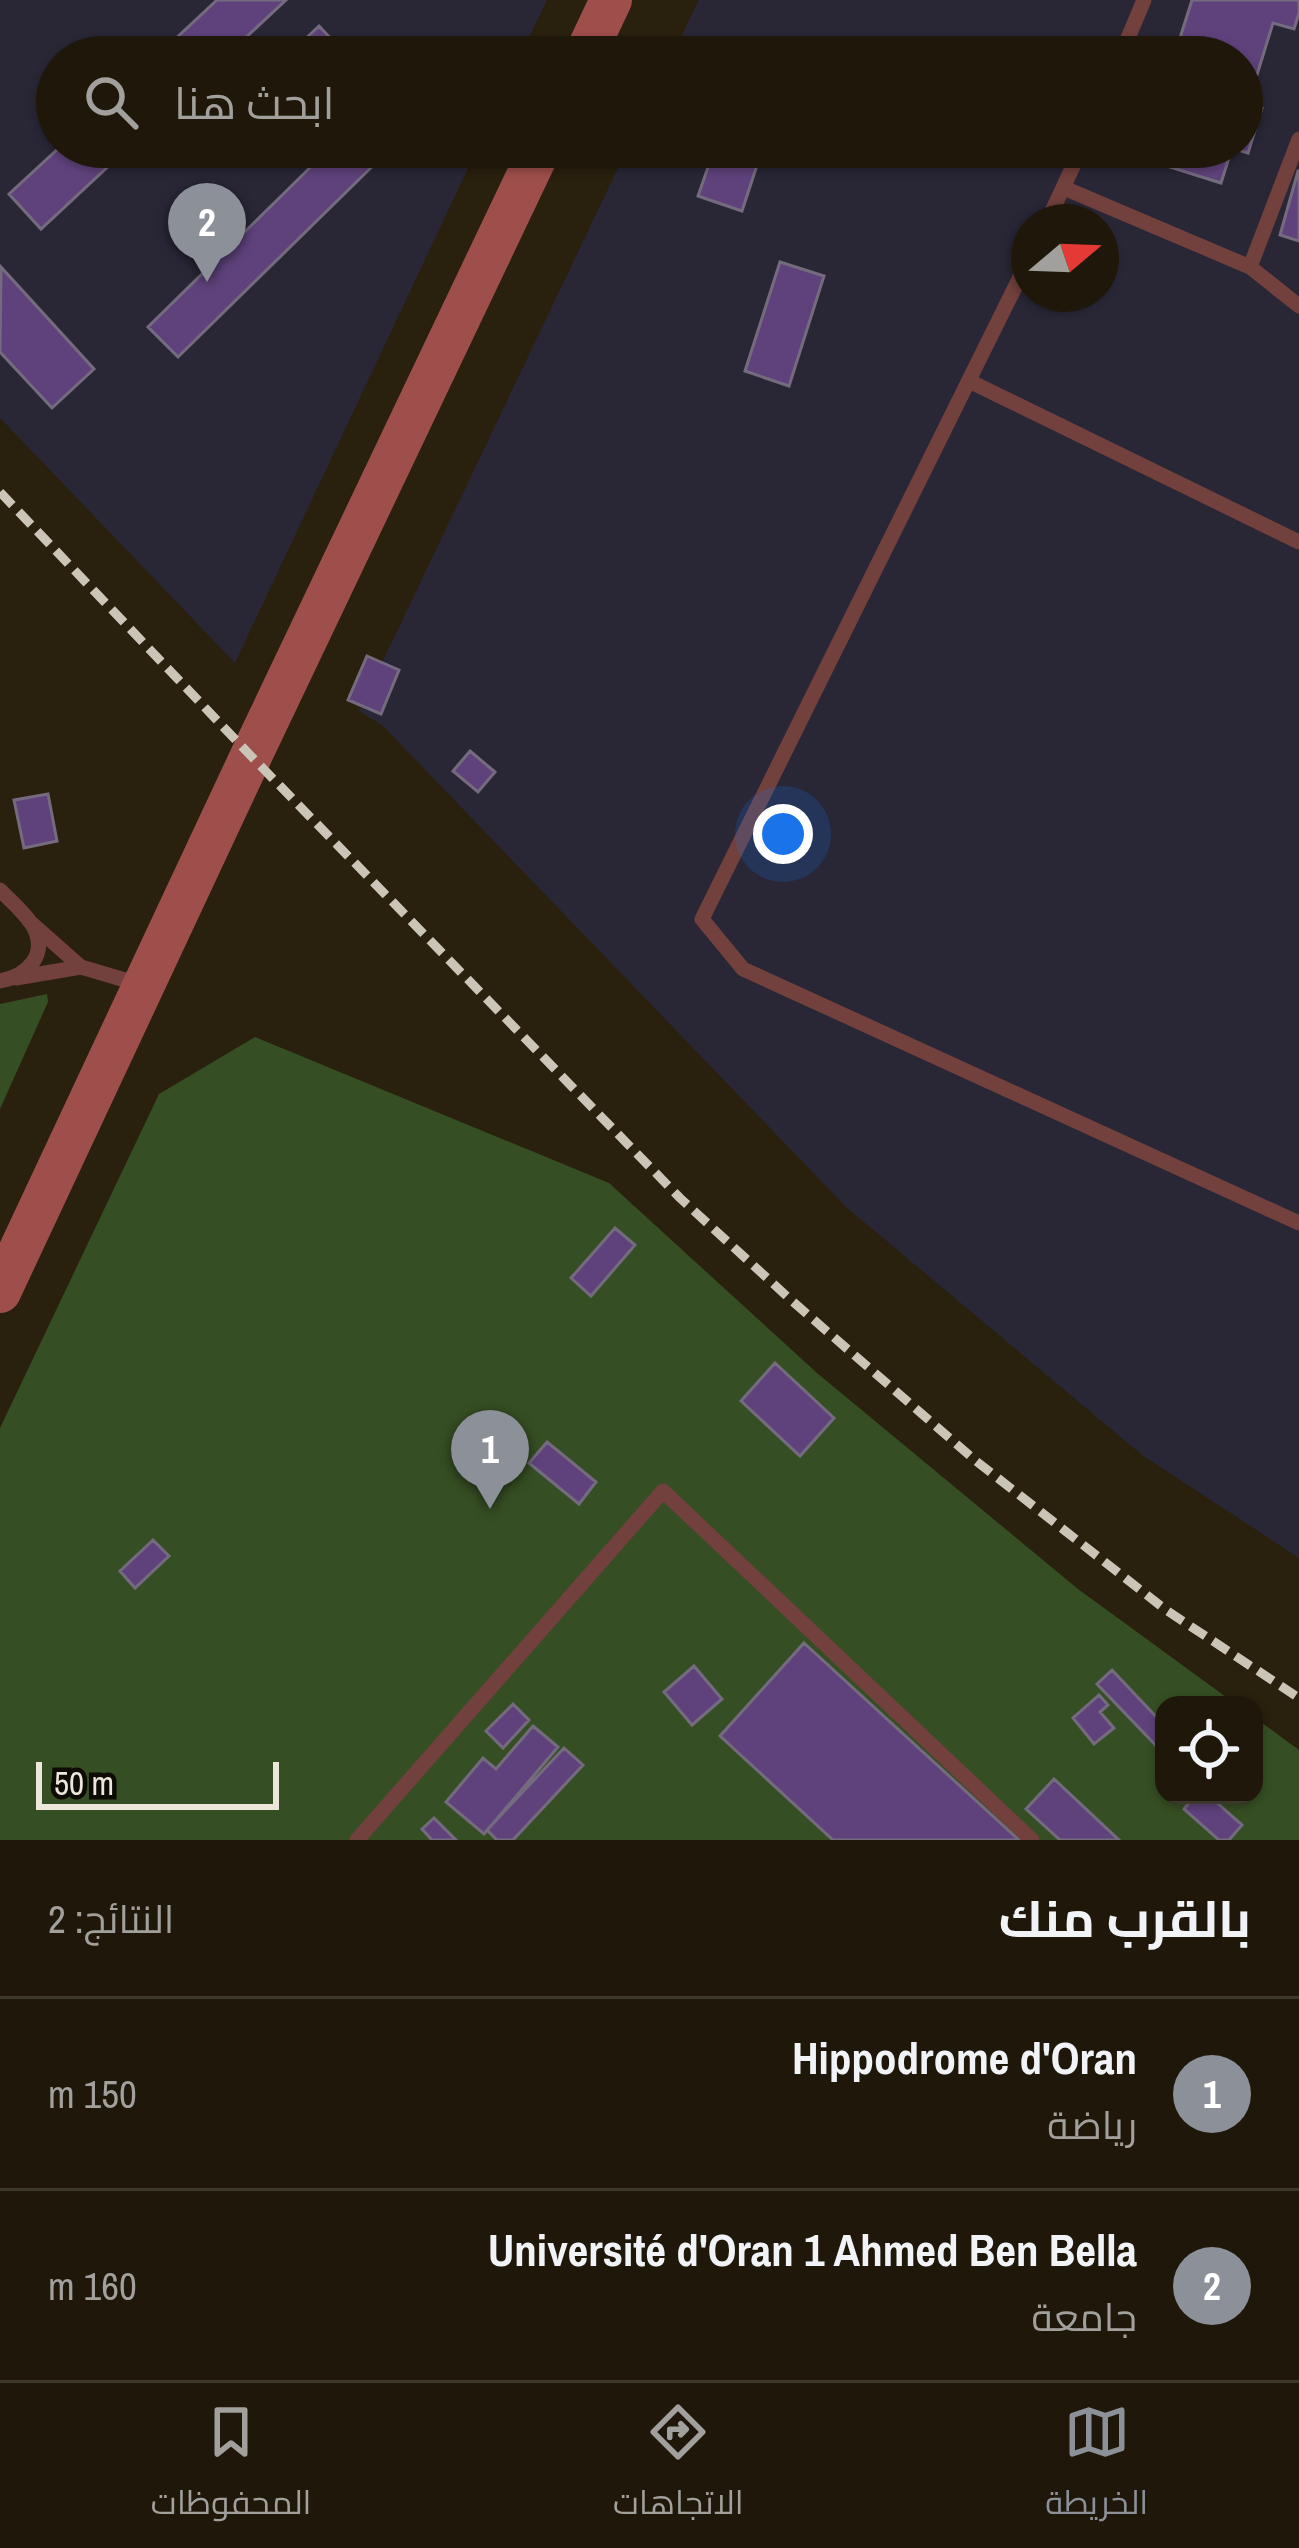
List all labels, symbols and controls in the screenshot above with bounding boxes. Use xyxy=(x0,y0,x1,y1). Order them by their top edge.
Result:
search box xyxy=(36,36,1263,168)
icon: search xyxy=(78,69,144,135)
text: ابحث هنا xyxy=(174,72,335,133)
pin: 2 xyxy=(168,183,246,282)
north arrow xyxy=(1011,204,1119,312)
your location xyxy=(753,804,813,864)
pin: 1 xyxy=(451,1410,529,1509)
map controls xyxy=(1155,1696,1263,1804)
button: locate xyxy=(1155,1696,1263,1804)
scale bar xyxy=(36,1756,279,1809)
text: 50 m xyxy=(54,1761,114,1805)
text: بالقرب منك xyxy=(999,1884,1251,1953)
text: النتائج: 2 xyxy=(48,1893,174,1945)
text: Hippodrome d'Oran xyxy=(792,2027,1137,2088)
text: 150 m xyxy=(48,2068,137,2120)
text: 1 xyxy=(1203,2068,1221,2120)
text: رياضة xyxy=(1047,2099,1137,2151)
text: Université d'Oran 1 Ahmed Ben Bella xyxy=(488,2219,1137,2280)
text: 160 m xyxy=(48,2260,137,2312)
text: 2 xyxy=(1203,2260,1221,2312)
text: جامعة xyxy=(1031,2291,1137,2343)
tab: المحفوظات xyxy=(151,2399,311,2533)
tab: الاتجاهات xyxy=(613,2399,744,2533)
tab: الخريطة xyxy=(1045,2399,1148,2533)

